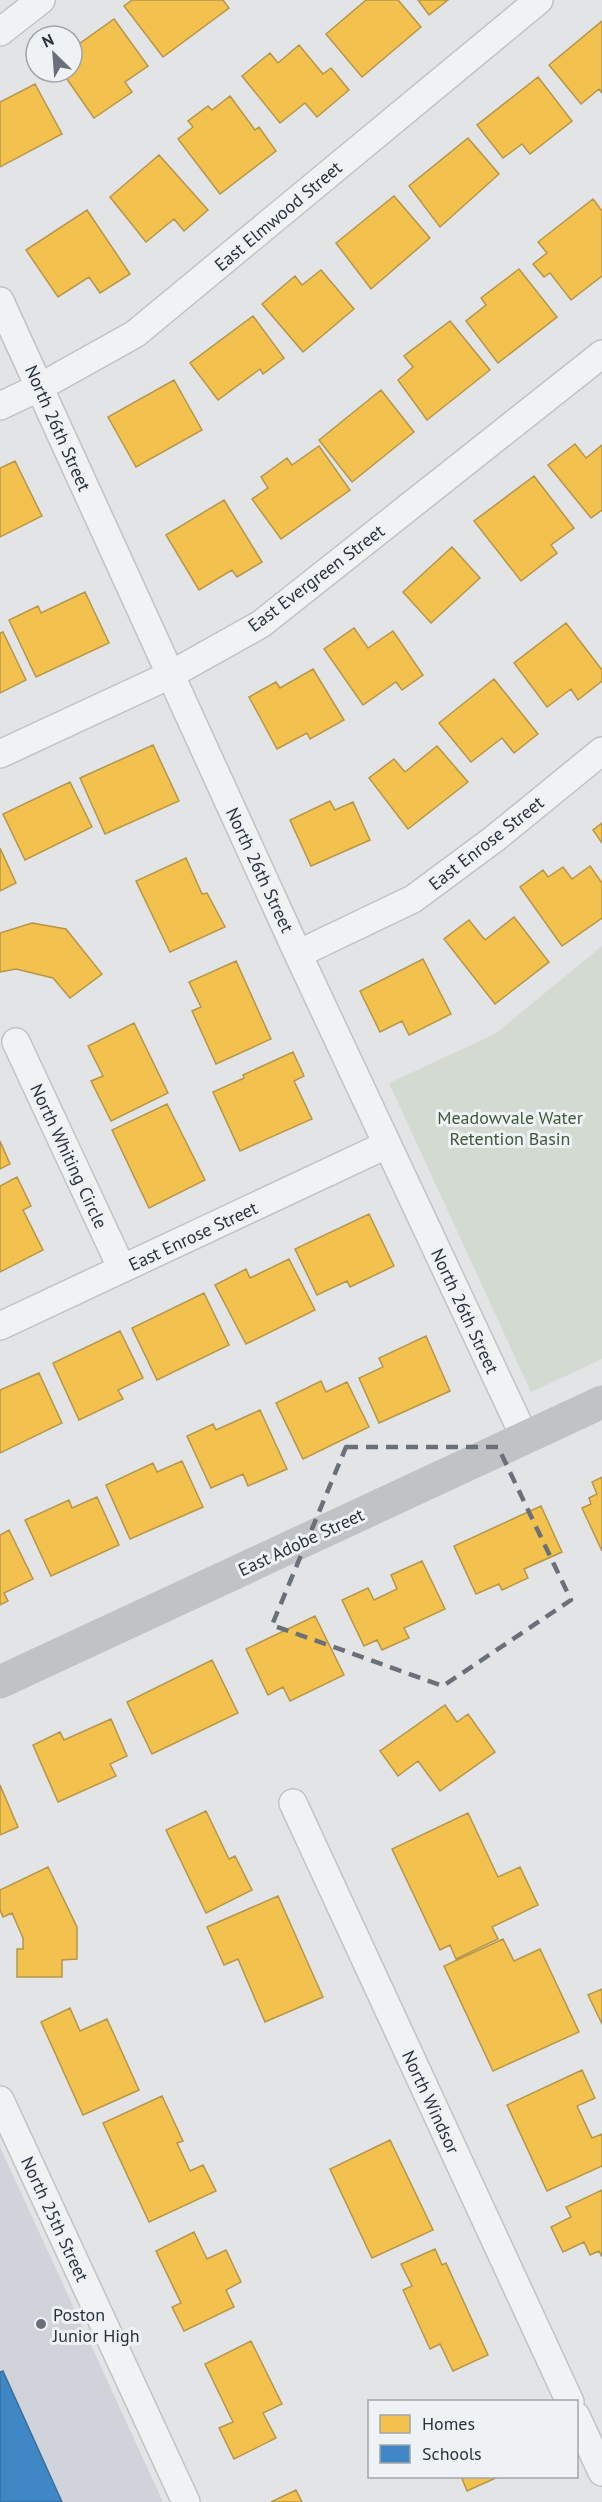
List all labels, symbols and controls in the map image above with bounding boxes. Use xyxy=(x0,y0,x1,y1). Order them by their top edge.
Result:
north arrow xyxy=(24,24,84,84)
text: N xyxy=(39,29,57,52)
street label: East Elmwood Street xyxy=(210,156,346,276)
street label: North 26th Street xyxy=(20,361,96,495)
street label: East Evergreen Street xyxy=(243,519,389,637)
street label: East Enrose Street xyxy=(424,791,548,895)
street label: North 26th Street xyxy=(221,804,299,936)
street label: North Whiting Circle xyxy=(25,1080,113,1232)
park label: Meadowvale Water Retention Basin xyxy=(437,1106,583,1150)
street label: East Enrose Street xyxy=(125,1196,261,1276)
street label: North 26th Street xyxy=(426,1245,504,1377)
street label: East Adobe Street xyxy=(235,1503,367,1581)
street label: North Windsor xyxy=(397,2047,465,2157)
street label: North 25th Street xyxy=(16,2153,94,2285)
place label: Poston Junior High xyxy=(52,2303,140,2347)
marker: Poston Junior High xyxy=(34,2317,48,2331)
legend xyxy=(368,2400,578,2478)
text: Homes xyxy=(422,2412,475,2435)
text: Schools xyxy=(422,2442,482,2465)

